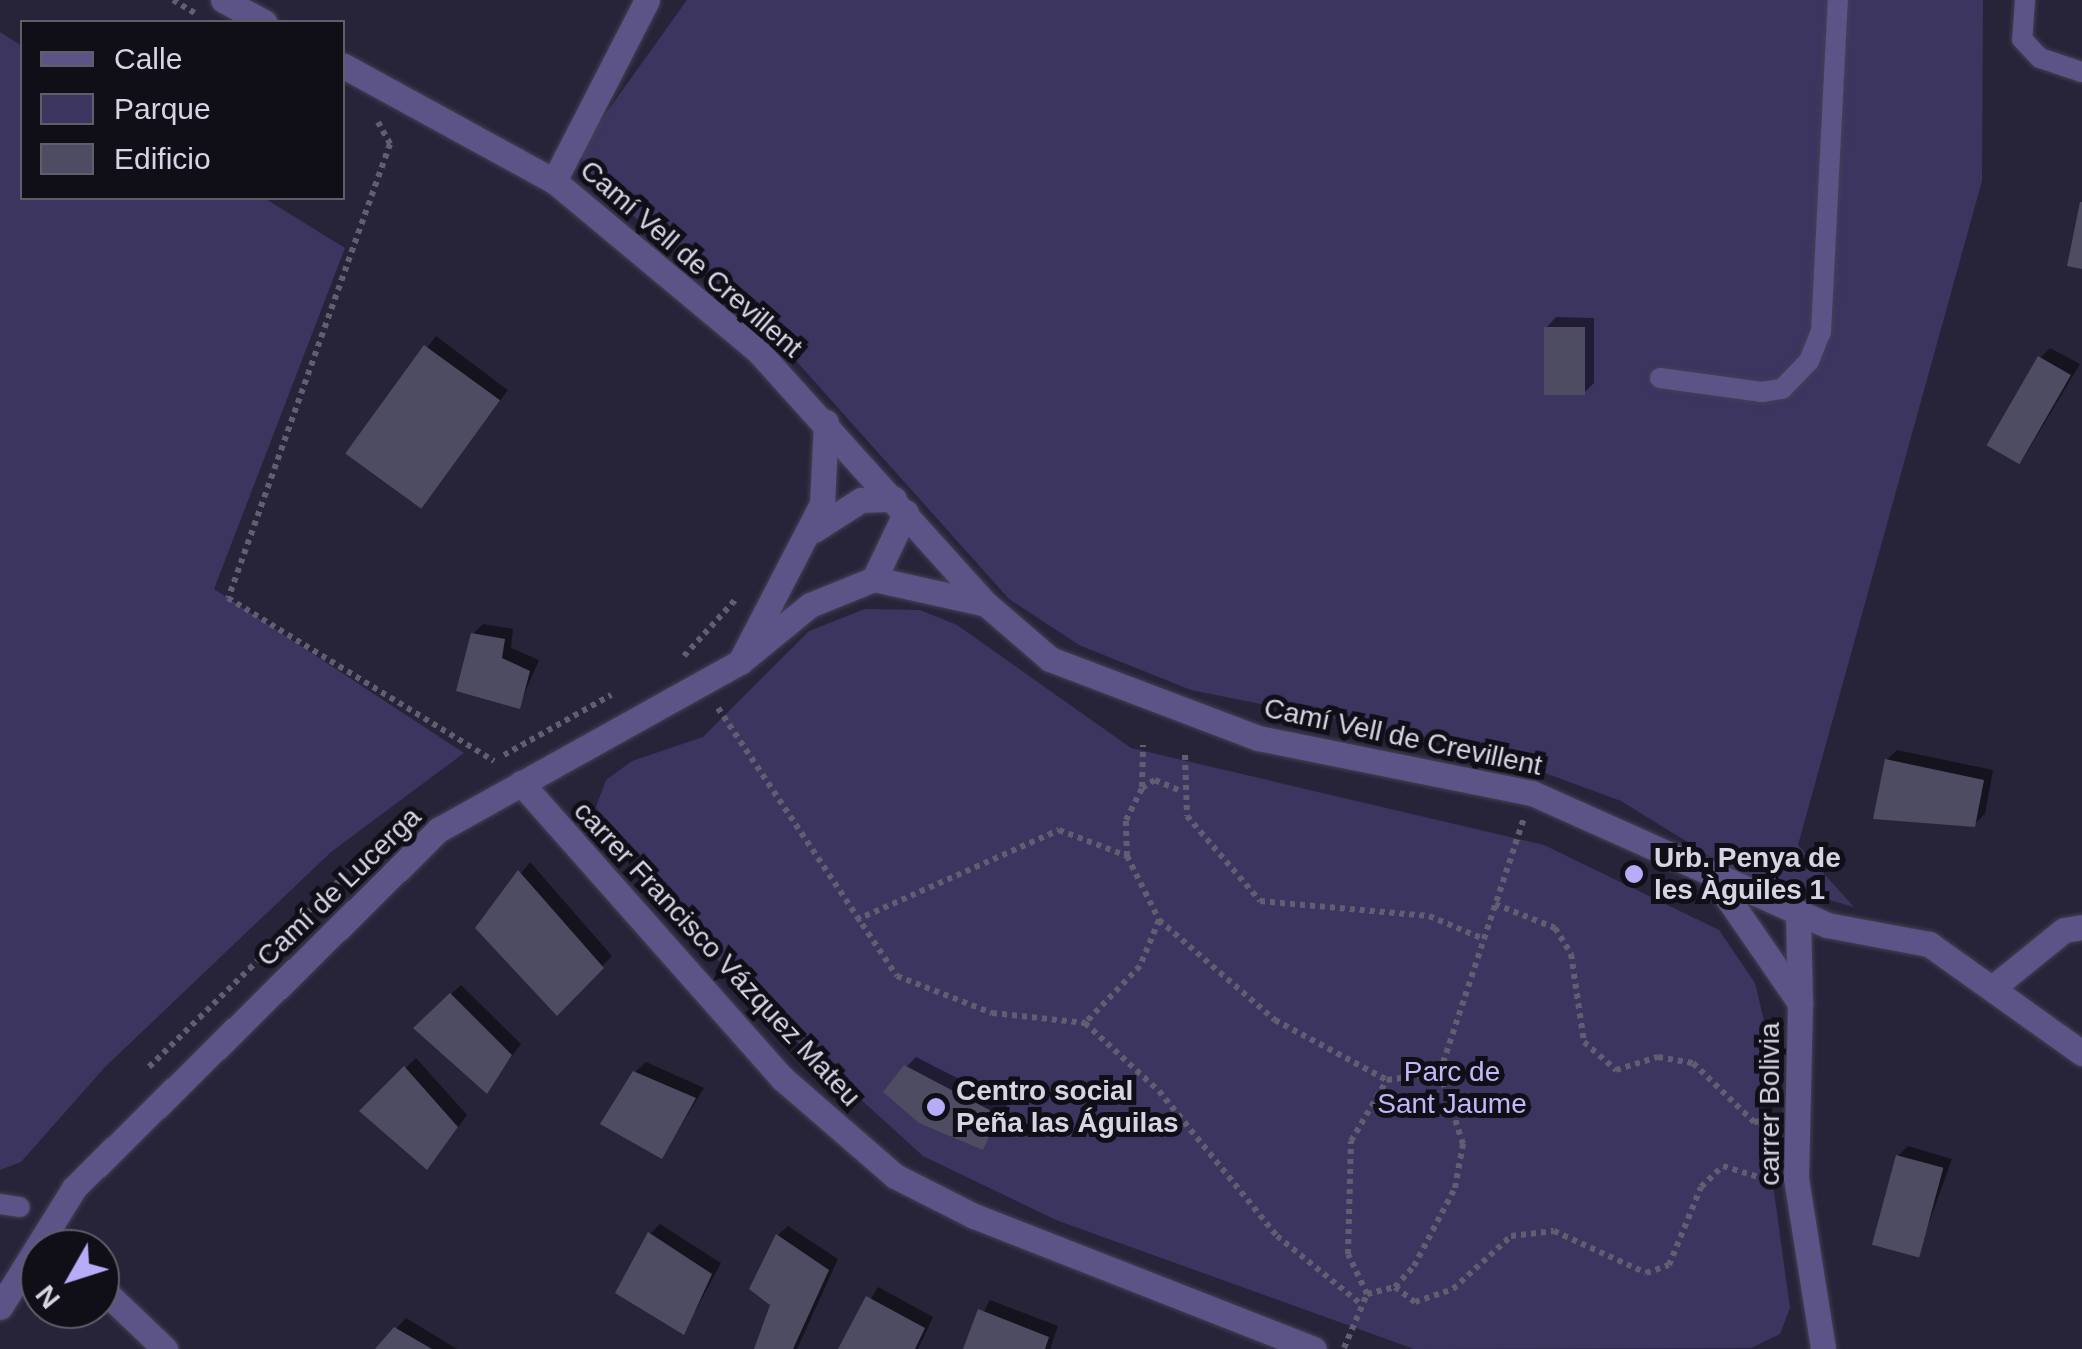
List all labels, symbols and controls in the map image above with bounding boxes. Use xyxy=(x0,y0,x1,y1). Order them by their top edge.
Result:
legend xyxy=(20,20,345,200)
text: Calle xyxy=(114,42,182,75)
text: Parque xyxy=(114,92,211,125)
text: Edificio xyxy=(114,142,211,175)
street label: Camí Vell de Crevillent xyxy=(573,153,809,365)
street label: Camí Vell de Crevillent xyxy=(1261,691,1545,783)
street label: carrer Francisco Vázquez Mateu xyxy=(567,795,867,1113)
street label: Camí de Lucerga xyxy=(250,800,428,974)
place label: Urb. Penya de les Àguiles 1 xyxy=(1654,841,1841,907)
marker: Urb. Penya de les Àguiles 1 xyxy=(1623,863,1645,885)
street label: carrer Bolivia xyxy=(1753,1022,1787,1186)
park label: Parc de Sant Jaume xyxy=(1377,1055,1527,1121)
place label: Centro social Peña las Águilas xyxy=(956,1074,1179,1140)
marker: Centro social Peña las Águilas xyxy=(925,1096,947,1118)
north arrow xyxy=(20,1229,120,1329)
text: N xyxy=(29,1279,66,1315)

